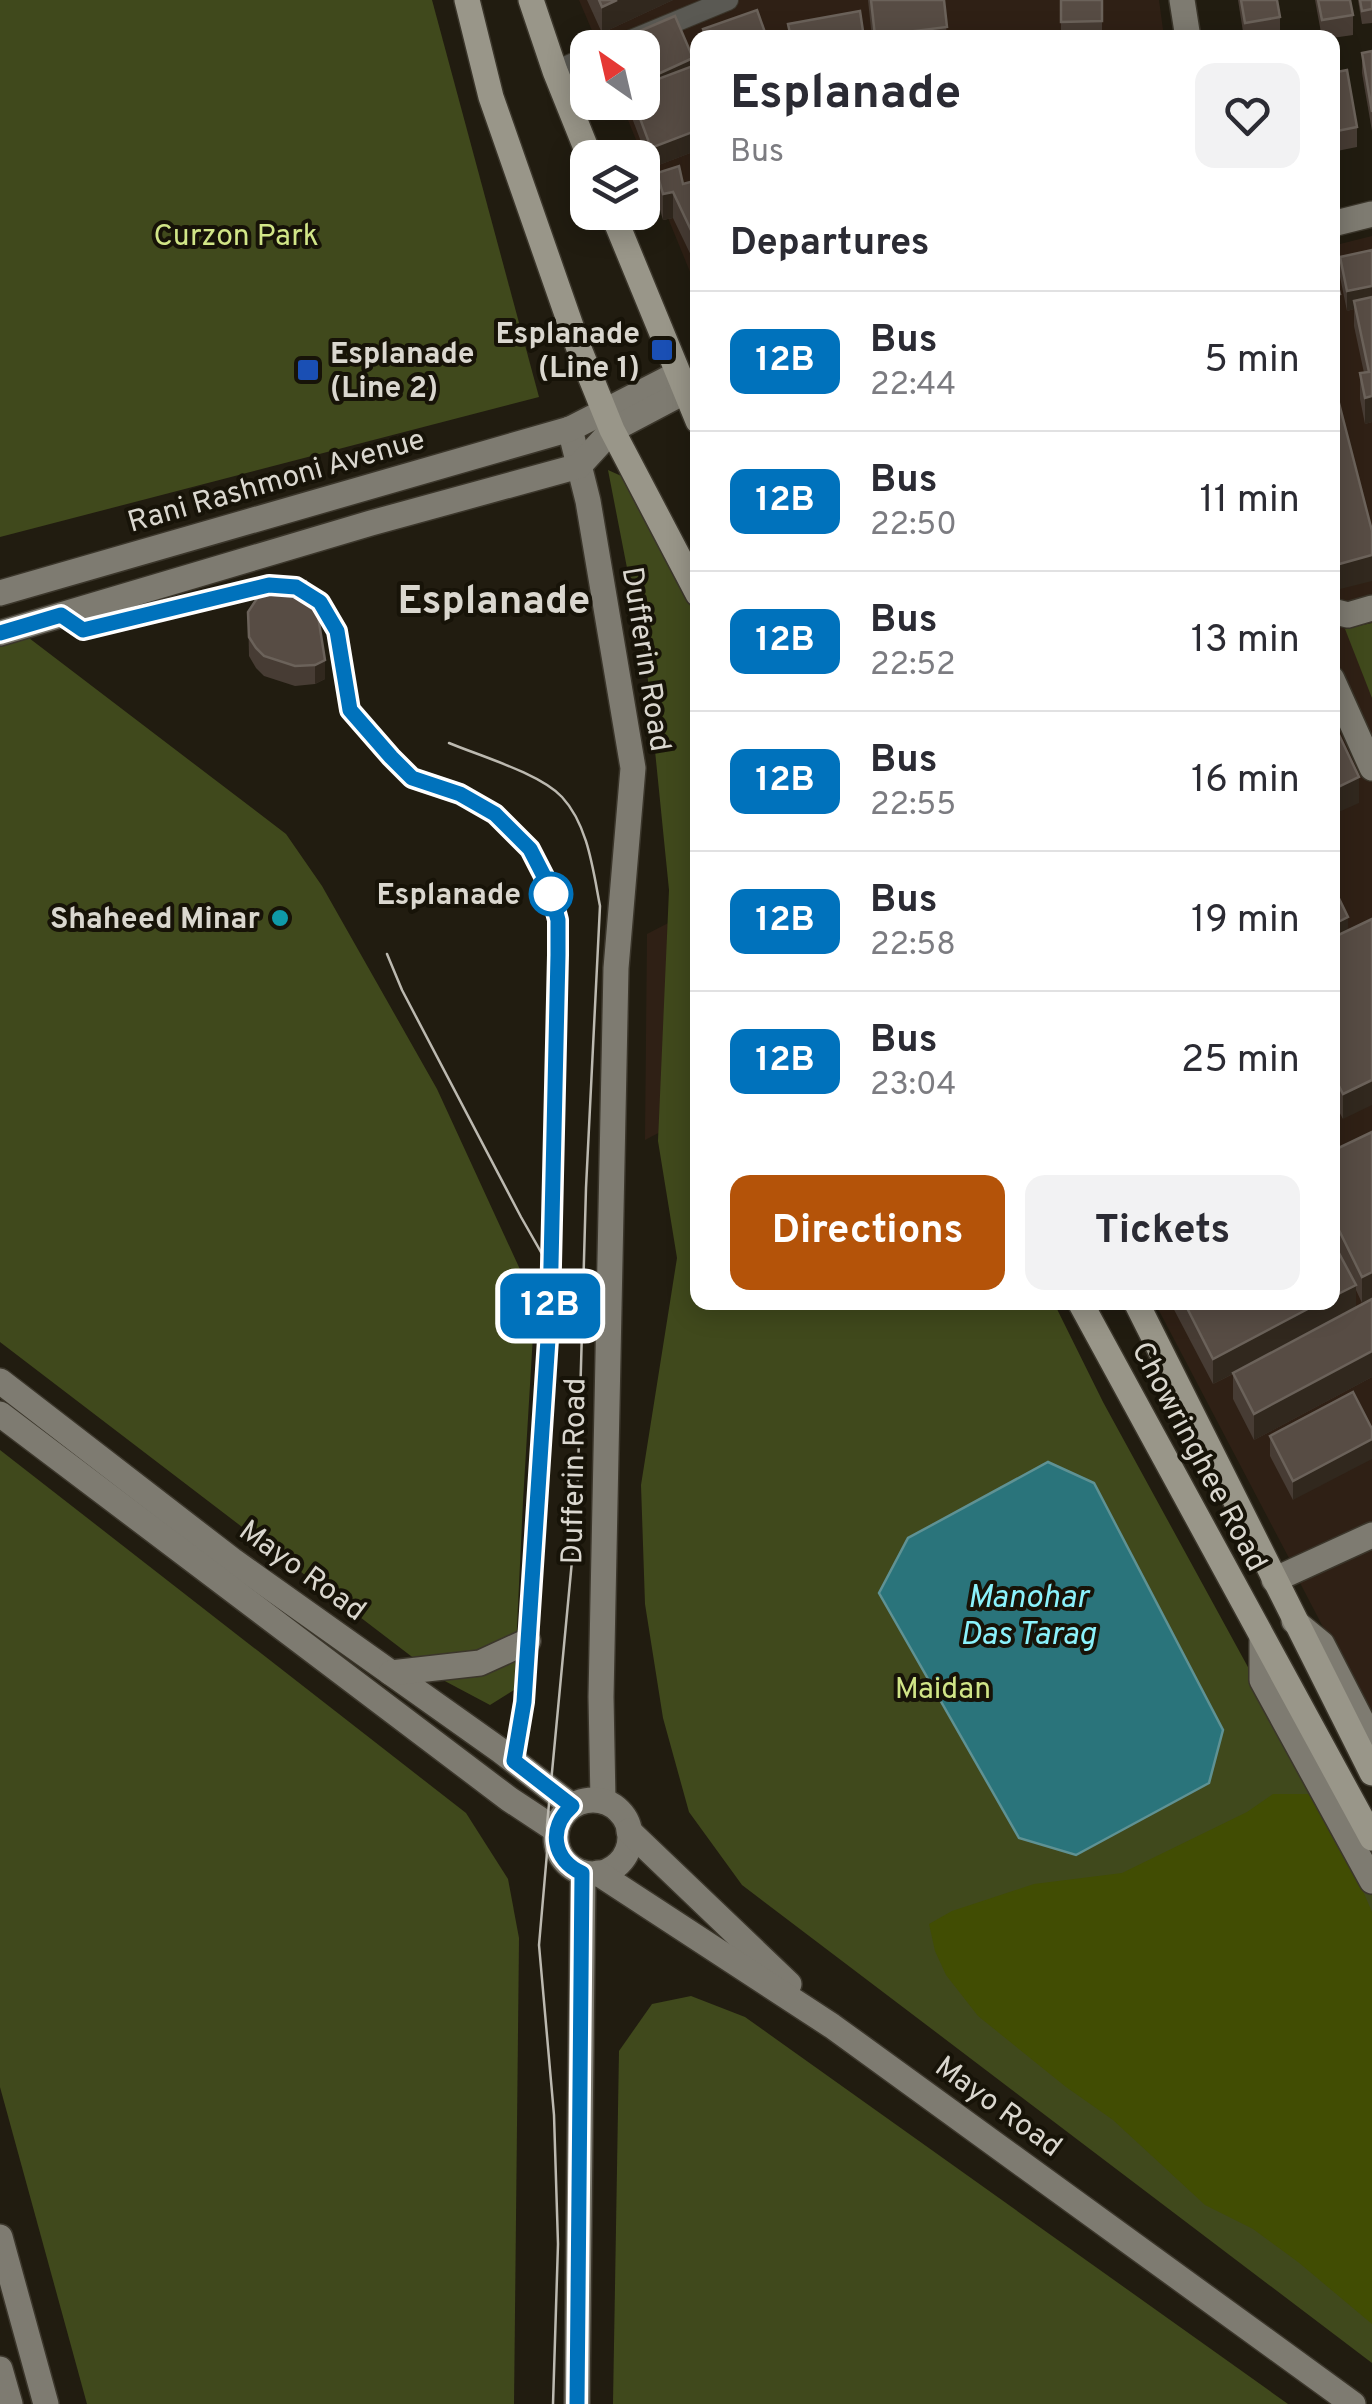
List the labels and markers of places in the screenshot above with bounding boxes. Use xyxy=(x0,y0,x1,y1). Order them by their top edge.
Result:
place label: Esplanade (Line 1) xyxy=(495,317,640,388)
place label: Esplanade (Line 2) xyxy=(330,337,475,408)
marker: Esplanade (Line 1) xyxy=(649,337,675,363)
marker: Esplanade (Line 2) xyxy=(295,357,321,383)
marker: Esplanade xyxy=(530,873,572,915)
place label: Esplanade xyxy=(376,878,521,915)
place label: Shaheed Minar xyxy=(50,902,260,939)
marker: Shaheed Minar xyxy=(269,907,291,929)

